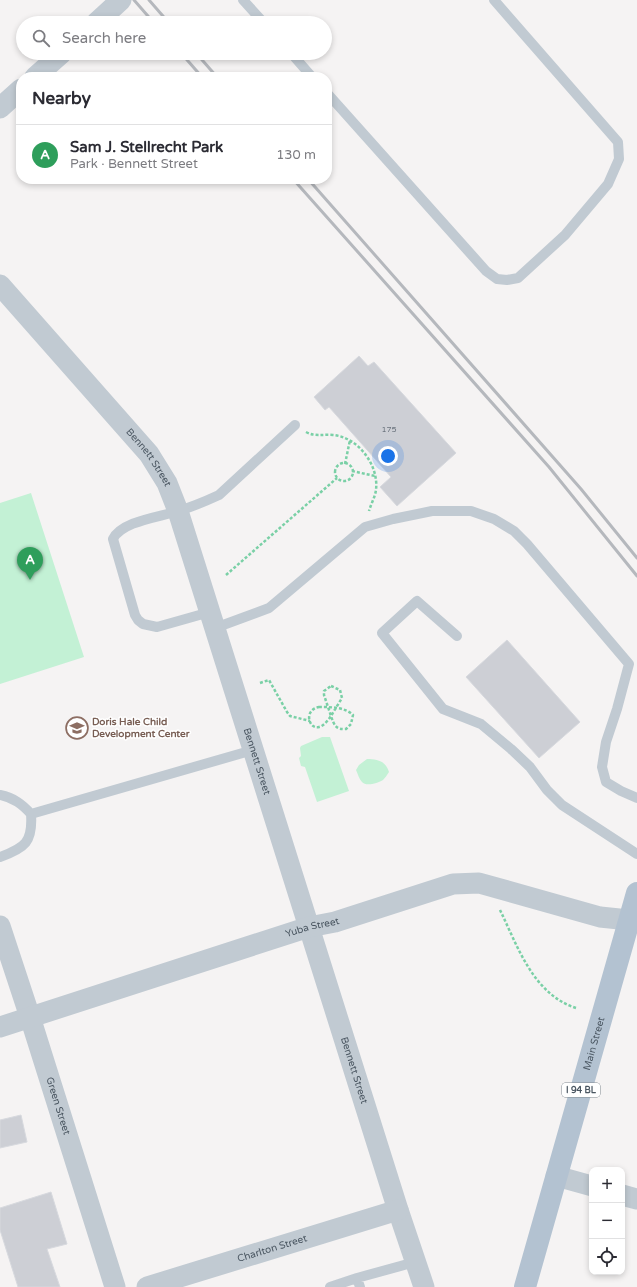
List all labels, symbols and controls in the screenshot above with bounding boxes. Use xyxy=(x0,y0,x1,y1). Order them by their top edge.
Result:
search box xyxy=(16,16,332,60)
icon: search xyxy=(30,27,52,49)
text: Search here xyxy=(62,29,146,47)
text: Nearby xyxy=(32,88,91,109)
text: Sam J. Stellrecht Park xyxy=(70,138,223,156)
text: A xyxy=(40,147,50,163)
text: 130 m xyxy=(276,147,316,163)
text: Park · Bennett Street xyxy=(70,156,198,172)
house number: 175 xyxy=(381,425,397,434)
street label: Bennett Street xyxy=(123,426,174,488)
your location xyxy=(378,446,398,466)
pin: A xyxy=(17,547,43,580)
school or university icon: Doris Hale Child Development Center xyxy=(64,715,90,741)
place label: Doris Hale Child Development Center xyxy=(92,716,190,740)
street label: Bennett Street xyxy=(241,727,273,796)
street label: Yuba Street xyxy=(284,915,341,940)
street label: Main Street xyxy=(581,1015,608,1072)
street label: Bennett Street xyxy=(338,1036,370,1105)
street label: Green Street xyxy=(43,1075,73,1136)
road number: I 94 BL xyxy=(562,1083,600,1097)
map controls xyxy=(589,1167,625,1275)
button: + xyxy=(589,1167,625,1203)
button: − xyxy=(589,1203,625,1239)
street label: Charlton Street xyxy=(236,1232,309,1265)
button: locate xyxy=(589,1239,625,1275)

